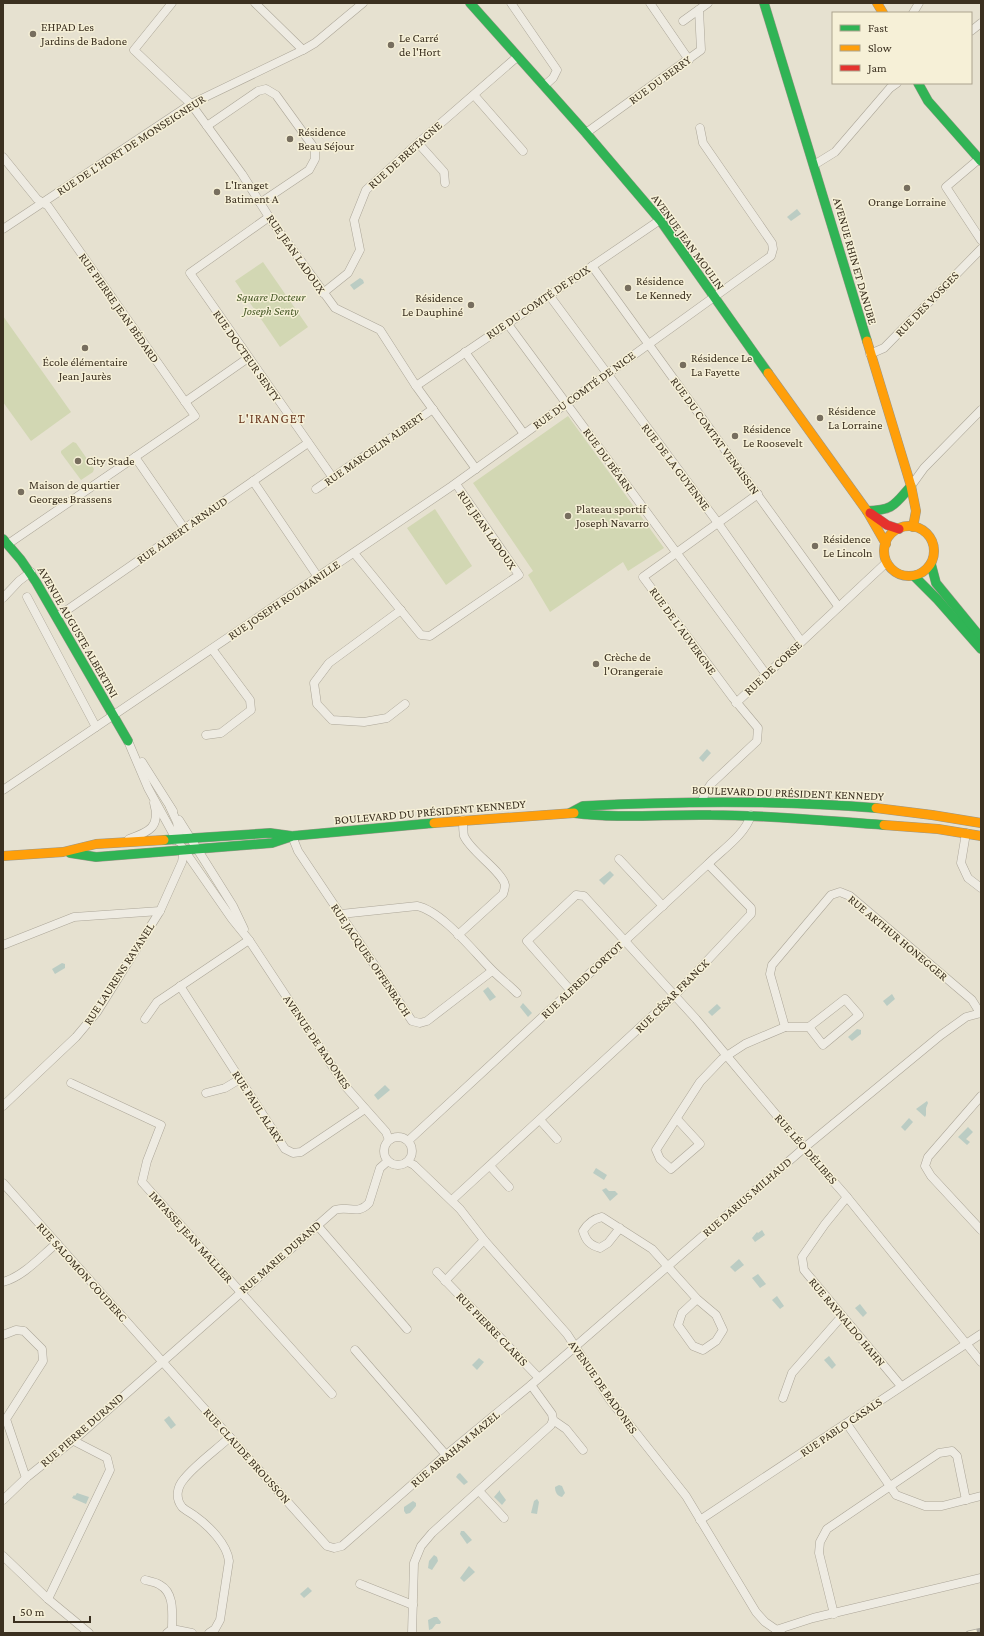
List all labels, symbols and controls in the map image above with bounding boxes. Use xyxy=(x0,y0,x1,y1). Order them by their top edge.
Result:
legend xyxy=(832,12,972,84)
place label: EHPAD Les Jardins de Badone xyxy=(40,20,127,48)
text: Fast xyxy=(868,21,889,35)
marker: EHPAD Les Jardins de Badone xyxy=(28,29,38,39)
place label: Le Carré de l'Hort xyxy=(399,31,442,59)
marker: Le Carré de l'Hort xyxy=(386,40,396,50)
text: Slow xyxy=(868,41,892,55)
street label: RUE DU BERRY xyxy=(626,52,694,107)
text: Jam xyxy=(867,61,887,75)
street label: RUE DE L'HORT DE MONSEIGNEUR xyxy=(54,91,208,198)
street label: RUE DE BRETAGNE xyxy=(365,118,445,192)
place label: Résidence Beau Séjour xyxy=(298,125,355,153)
marker: Résidence Beau Séjour xyxy=(285,134,295,144)
place label: L'Iranget Batiment A xyxy=(225,178,279,206)
marker: Orange Lorraine xyxy=(902,183,912,193)
marker: L'Iranget Batiment A xyxy=(212,187,222,197)
street label: AVENUE JEAN MOULIN xyxy=(649,191,727,293)
place label: Orange Lorraine xyxy=(868,195,946,209)
street label: AVENUE RHIN ET DANUBE xyxy=(830,196,880,327)
street label: RUE JEAN LADOUX xyxy=(263,212,329,296)
street label: RUE PIERRE JEAN BÉDARD xyxy=(76,250,162,366)
street label: RUE DU COMTÉ DE FOIX xyxy=(483,262,593,342)
street label: RUE DES VOSGES xyxy=(892,268,962,340)
place label: Résidence Le Kennedy xyxy=(636,274,692,302)
marker: Résidence Le Kennedy xyxy=(623,283,633,293)
park label: Square Docteur Joseph Senty xyxy=(237,290,306,318)
place label: Résidence Le Dauphiné xyxy=(402,291,463,319)
marker: Résidence Le Dauphiné xyxy=(466,300,476,310)
street label: RUE DOCTEUR SENTY xyxy=(210,307,284,405)
marker: École élémentaire Jean Jaurès xyxy=(80,343,90,353)
street label: RUE DU COMTÉ DE NICE xyxy=(530,348,638,432)
place label: Résidence Le La Fayette xyxy=(691,351,752,379)
place label: École élémentaire Jean Jaurès xyxy=(42,355,128,383)
marker: Résidence Le La Fayette xyxy=(678,360,688,370)
street label: RUE DU COMTAT VENAISSIN xyxy=(668,375,762,498)
place label: Résidence La Lorraine xyxy=(828,404,882,432)
street label: RUE MARCELIN ALBERT xyxy=(321,409,427,489)
district label: L'IRANGET xyxy=(238,411,306,426)
marker: Résidence La Lorraine xyxy=(815,413,825,423)
street label: RUE DE LA GUYENNE xyxy=(639,421,714,514)
place label: Résidence Le Roosevelt xyxy=(743,422,804,450)
street label: RUE DU BÉARN xyxy=(580,425,636,495)
marker: Résidence Le Roosevelt xyxy=(730,431,740,441)
place label: City Stade xyxy=(86,454,135,468)
marker: City Stade xyxy=(73,456,83,466)
place label: Maison de quartier Georges Brassens xyxy=(29,478,121,506)
marker: Maison de quartier Georges Brassens xyxy=(16,487,26,497)
street label: RUE JEAN LADOUX xyxy=(454,488,520,572)
street label: RUE ALBERT ARNAUD xyxy=(134,493,230,567)
place label: Plateau sportif Joseph Navarro xyxy=(575,502,649,530)
marker: Plateau sportif Joseph Navarro xyxy=(563,511,573,521)
place label: Résidence Le Lincoln xyxy=(823,532,873,560)
marker: Résidence Le Lincoln xyxy=(810,541,820,551)
street label: RUE JOSEPH ROUMANILLE xyxy=(225,557,343,643)
street label: AVENUE AUGUSTE ALBERTINI xyxy=(35,564,122,700)
street label: RUE DE L'AUVERGNE xyxy=(647,585,720,678)
street label: RUE DE CORSE xyxy=(741,637,805,698)
place label: Crèche de l'Orangeraie xyxy=(604,650,663,678)
marker: Crèche de l'Orangeraie xyxy=(591,659,601,669)
street label: BOULEVARD DU PRÉSIDENT KENNEDY xyxy=(692,783,885,803)
street label: BOULEVARD DU PRÉSIDENT KENNEDY xyxy=(334,797,527,827)
street label: RUE ARTHUR HONEGGER xyxy=(845,892,951,984)
street label: RUE JACQUES OFFENBACH xyxy=(328,901,414,1019)
street label: RUE LAURENS RAVANEL xyxy=(81,920,157,1028)
street label: RUE ALFRED CORTOT xyxy=(538,938,626,1022)
street label: RUE CÉSAR FRANCK xyxy=(632,956,712,1036)
street label: AVENUE DE BADONES xyxy=(280,992,354,1092)
street label: RUE PAUL ALARY xyxy=(229,1068,287,1146)
street label: RUE LÉO DÉLIBES xyxy=(772,1111,841,1187)
street label: RUE DARIUS MILHAUD xyxy=(700,1154,794,1240)
street label: IMPASSE JEAN MALLIER xyxy=(146,1188,236,1286)
street label: RUE MARIE DURAND xyxy=(236,1218,324,1296)
street label: RUE SALOMON COUDERC xyxy=(34,1220,130,1324)
street label: RUE RAYNALDO HAHN xyxy=(806,1275,888,1369)
street label: RUE PIERRE CLARIS xyxy=(453,1289,531,1369)
street label: AVENUE DE BADONES xyxy=(566,1338,641,1437)
street label: RUE PIERRE DURAND xyxy=(37,1390,127,1470)
street label: RUE PABLO CASALS xyxy=(797,1394,885,1460)
street label: RUE CLAUDE BROUSSON xyxy=(201,1405,294,1507)
street label: RUE ABRAHAM MAZEL xyxy=(408,1408,502,1490)
scale bar xyxy=(14,1598,90,1624)
text: 50 m xyxy=(20,1605,45,1619)

